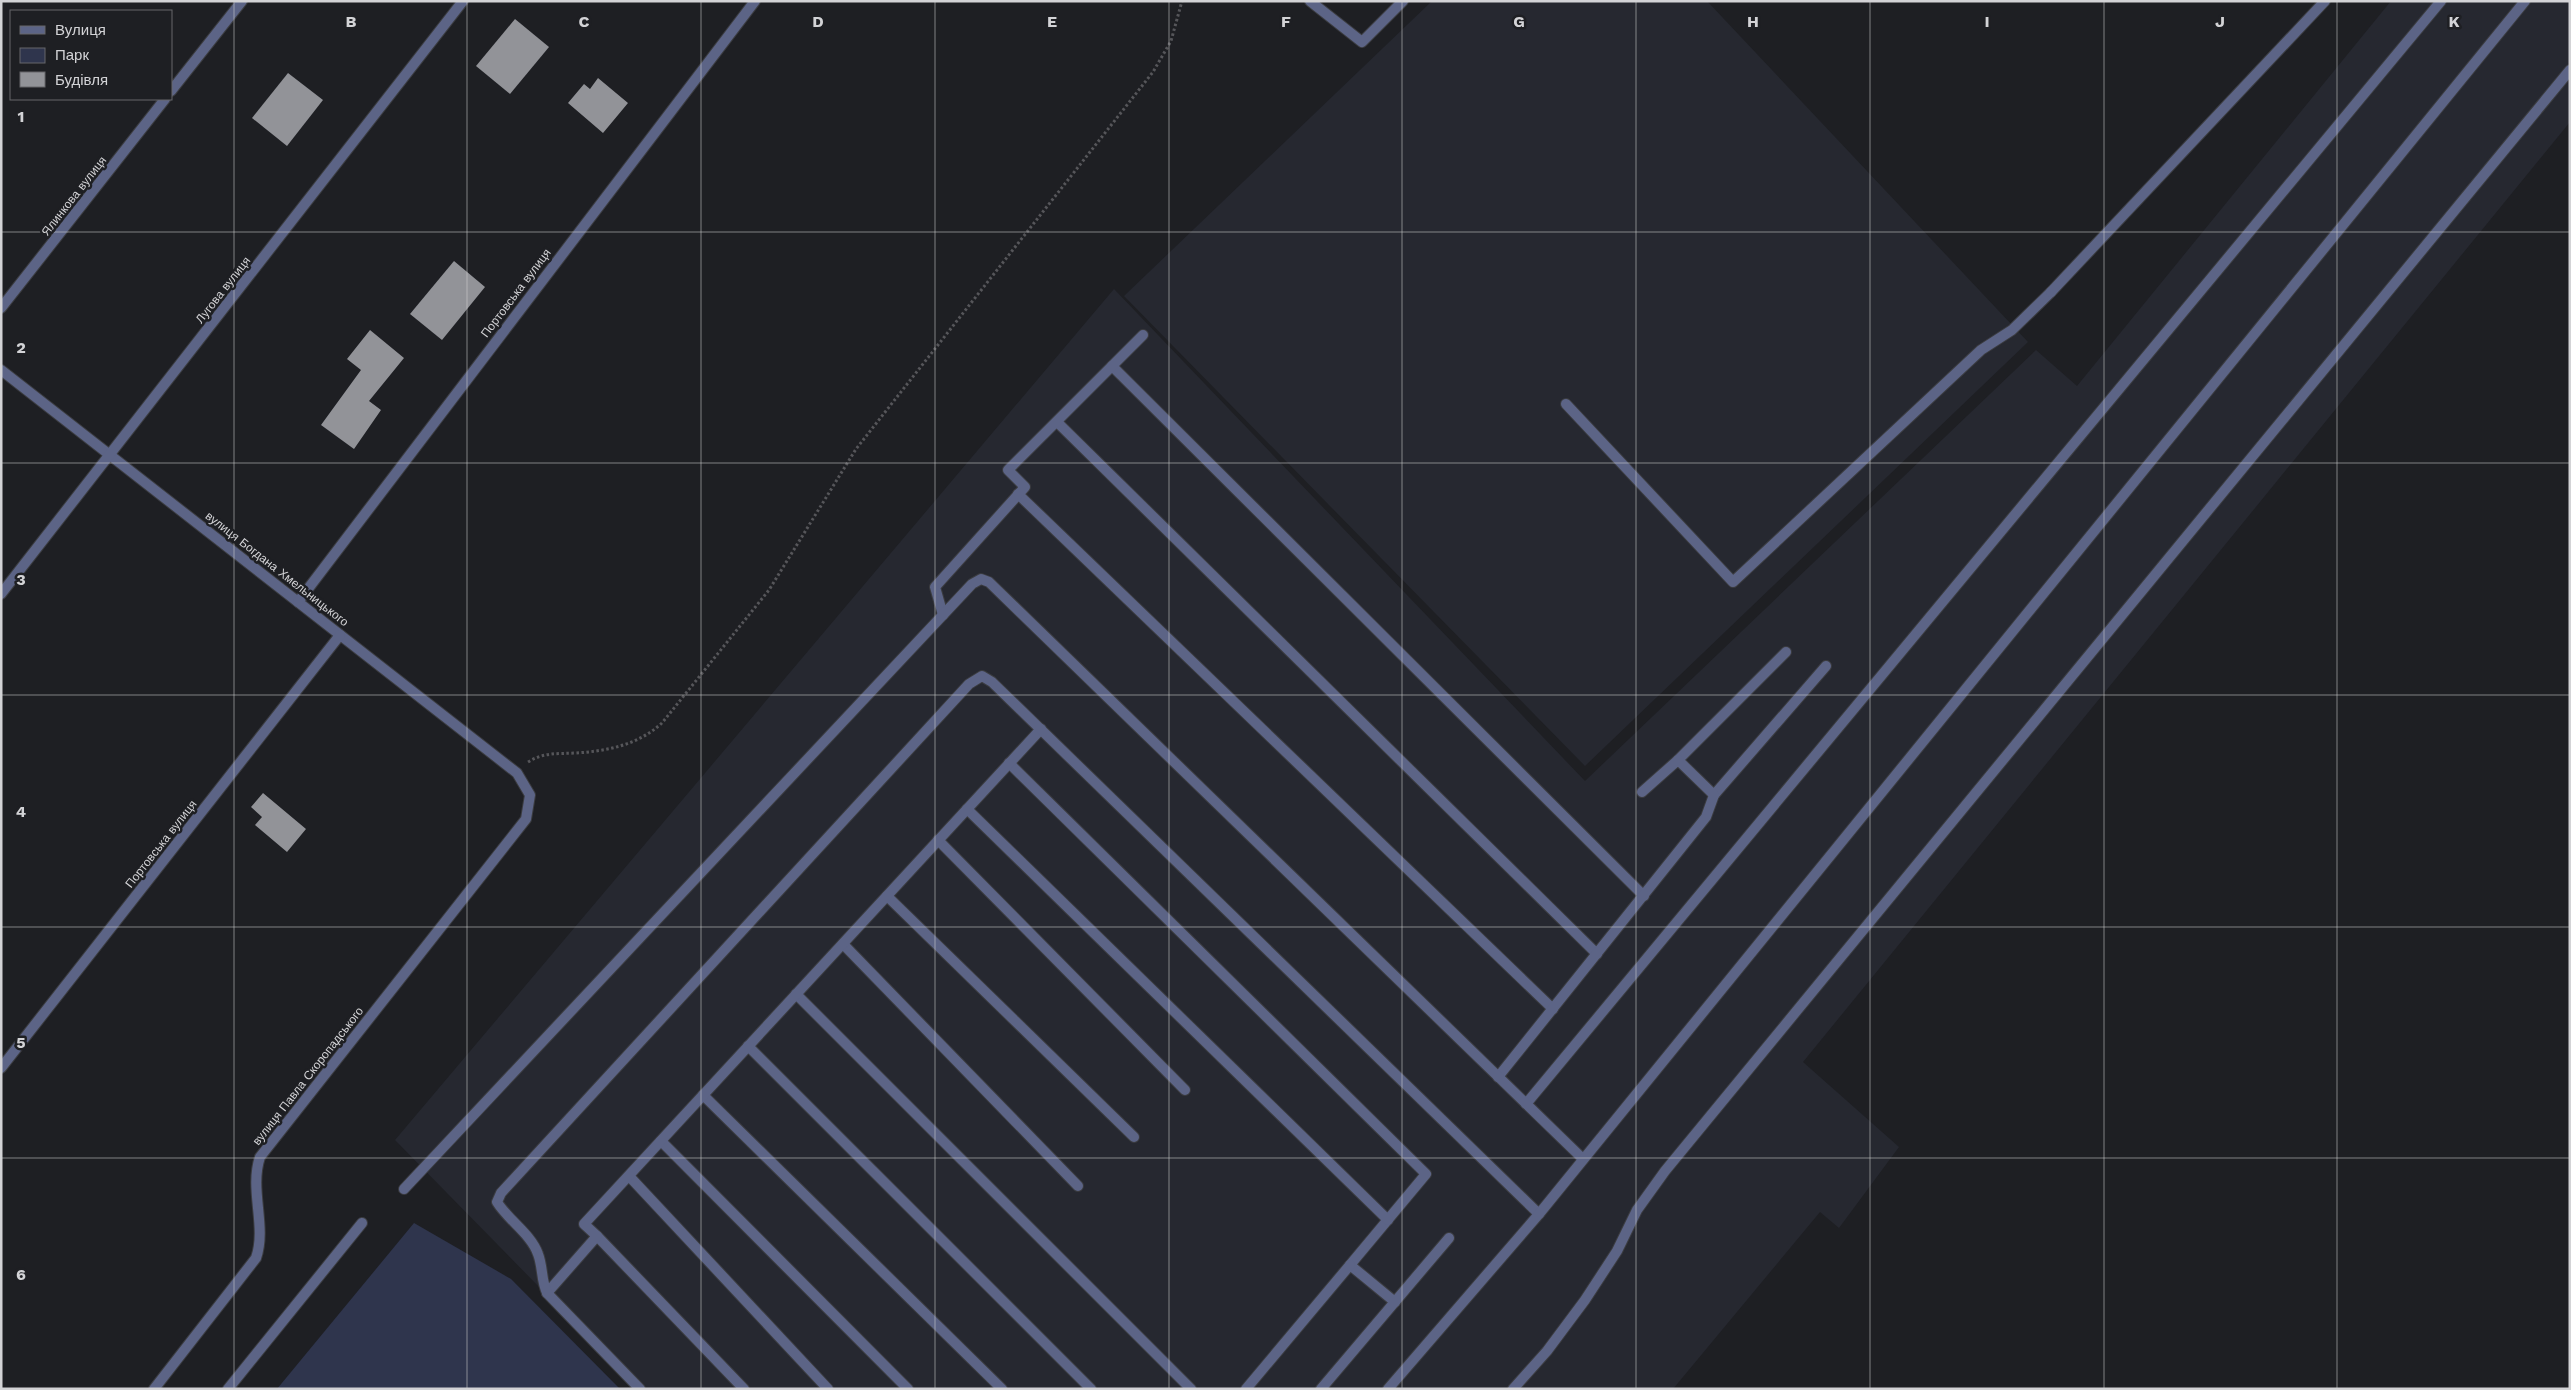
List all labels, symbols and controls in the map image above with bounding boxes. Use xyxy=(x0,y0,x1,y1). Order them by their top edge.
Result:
legend xyxy=(10,10,172,100)
text: B xyxy=(346,12,357,31)
text: C xyxy=(579,12,590,31)
text: D xyxy=(812,12,824,31)
text: E xyxy=(1047,12,1057,31)
text: F xyxy=(1281,12,1291,31)
text: G xyxy=(1513,12,1525,31)
text: H xyxy=(1747,12,1759,31)
text: I xyxy=(1984,12,1990,31)
text: J xyxy=(2215,12,2225,31)
text: K xyxy=(2448,12,2460,31)
text: Вулиця xyxy=(55,21,106,39)
text: Парк xyxy=(55,46,89,64)
text: Будівля xyxy=(55,71,108,89)
text: 1 xyxy=(18,107,24,126)
street label: Ялинкова вулиця xyxy=(39,153,109,239)
street label: Портовська вулиця xyxy=(478,246,554,340)
street label: Лугова вулиця xyxy=(193,254,253,326)
text: 2 xyxy=(16,338,26,357)
street label: вулиця Богдана Хмельницького xyxy=(203,509,352,629)
text: 3 xyxy=(16,570,26,589)
street label: Портовська вулиця xyxy=(122,797,200,891)
text: 4 xyxy=(16,802,26,821)
street label: вулиця Павла Скоропадського xyxy=(250,1004,367,1148)
text: 5 xyxy=(16,1033,26,1052)
text: 6 xyxy=(16,1265,26,1284)

